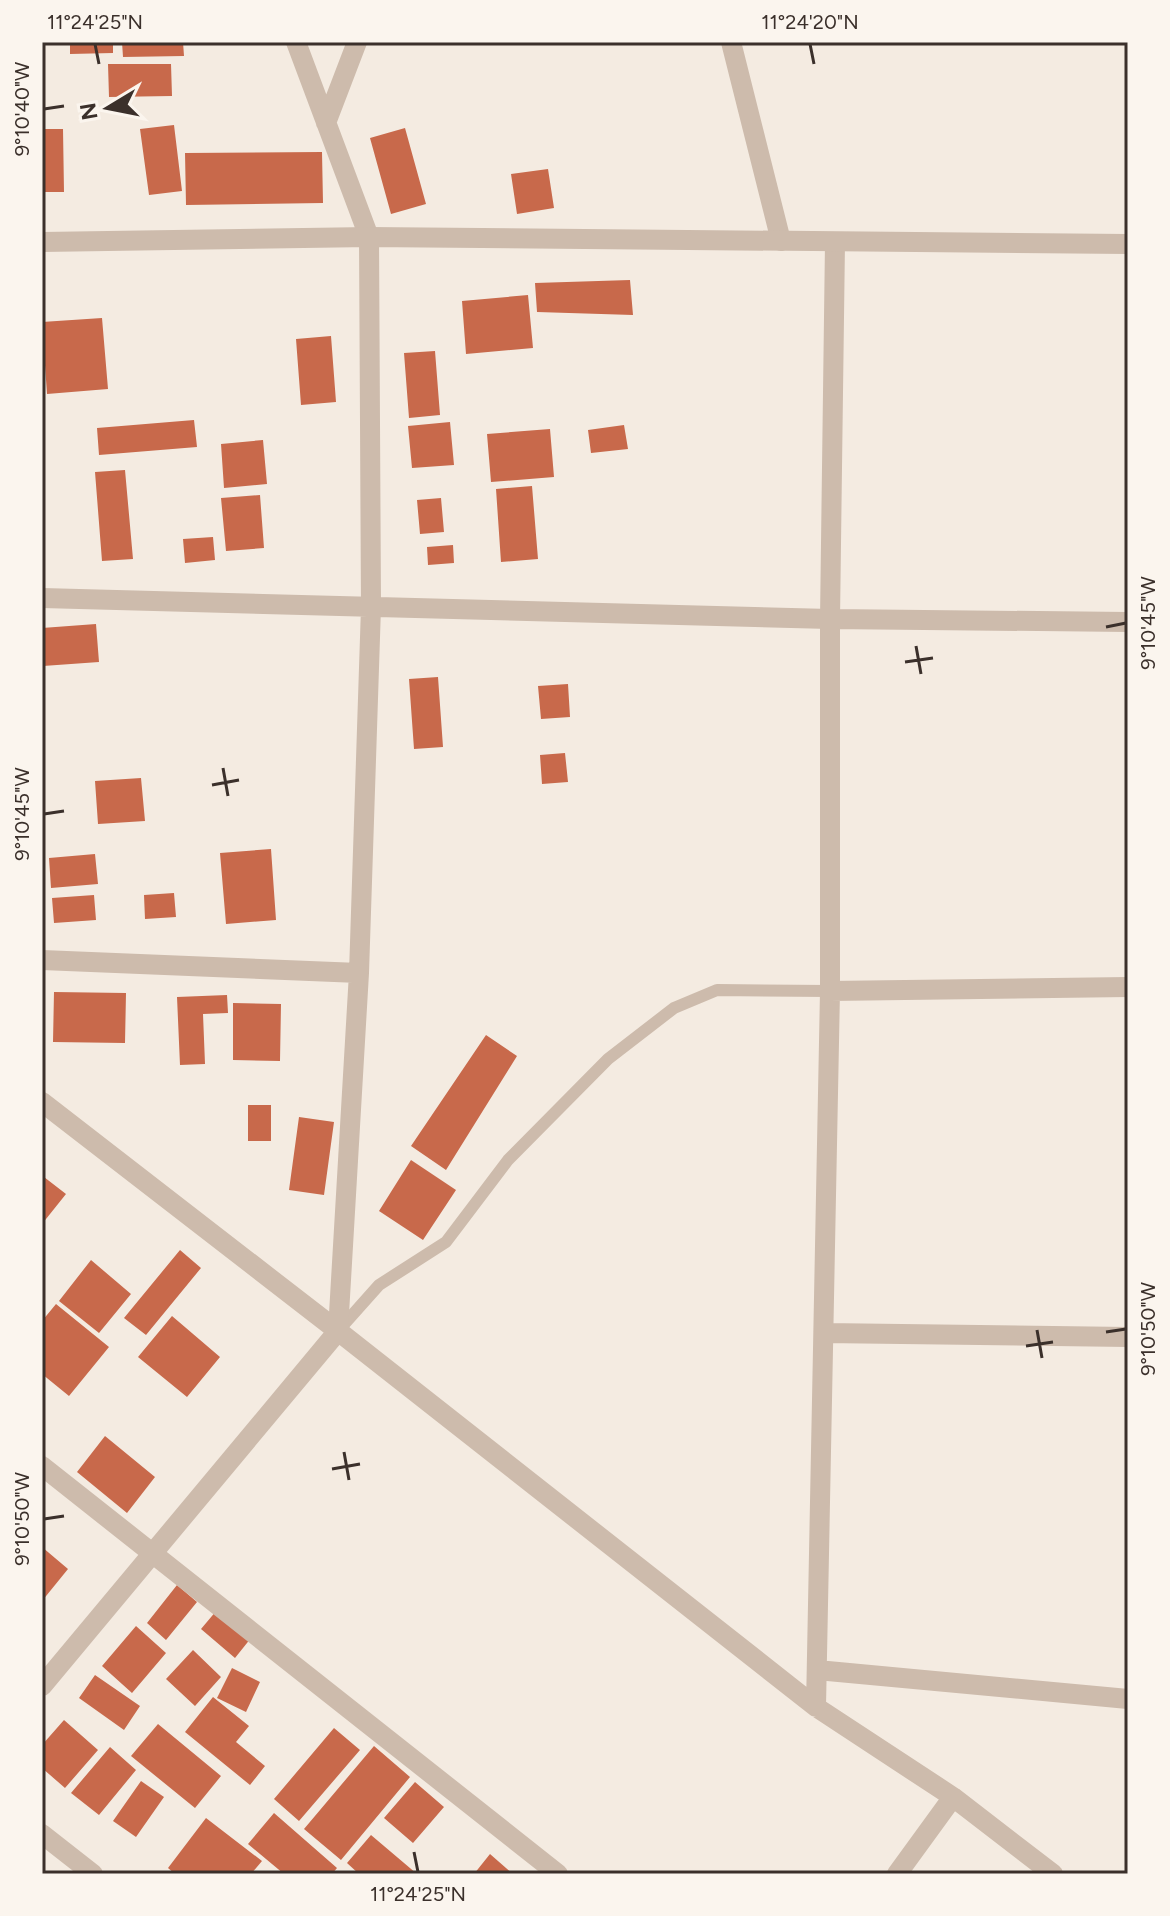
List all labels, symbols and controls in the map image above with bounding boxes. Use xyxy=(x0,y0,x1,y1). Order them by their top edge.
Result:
text: 11°24'25"N xyxy=(47,10,143,34)
text: 11°24'20"N xyxy=(761,10,859,34)
text: 9°10'40"W xyxy=(10,62,34,156)
north arrow xyxy=(68,68,148,148)
text: N xyxy=(74,101,104,122)
text: 9°10'45"W xyxy=(1136,576,1160,670)
text: 9°10'45"W xyxy=(10,767,34,861)
text: 9°10'50"W xyxy=(1136,1282,1160,1376)
text: 9°10'50"W xyxy=(10,1472,34,1566)
text: 11°24'25"N xyxy=(370,1882,466,1906)

